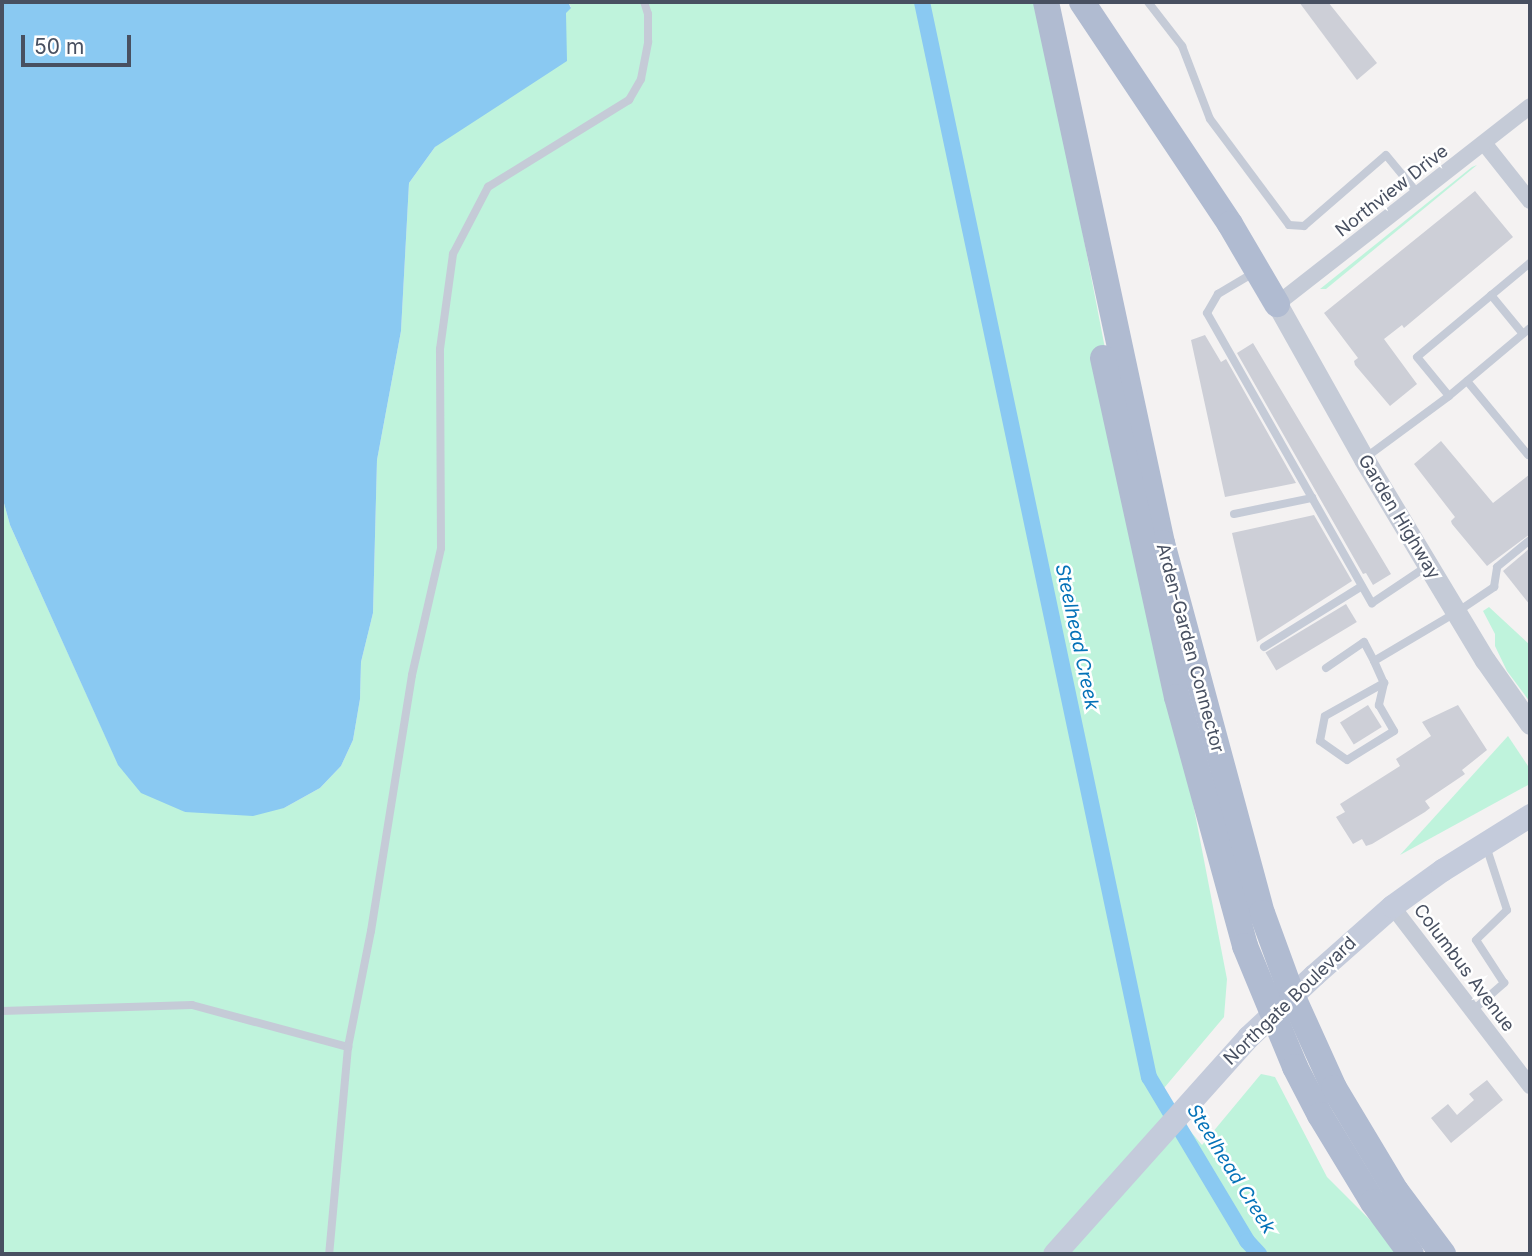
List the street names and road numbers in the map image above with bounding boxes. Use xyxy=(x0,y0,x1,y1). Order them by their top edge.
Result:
street label: Northview Drive xyxy=(1331,140,1453,242)
street label: Garden Highway xyxy=(1353,451,1445,583)
street label: Arden-Garden Connector xyxy=(1152,541,1228,755)
street label: Columbus Avenue xyxy=(1409,900,1519,1036)
street label: Northgate Boulevard xyxy=(1219,932,1361,1070)

